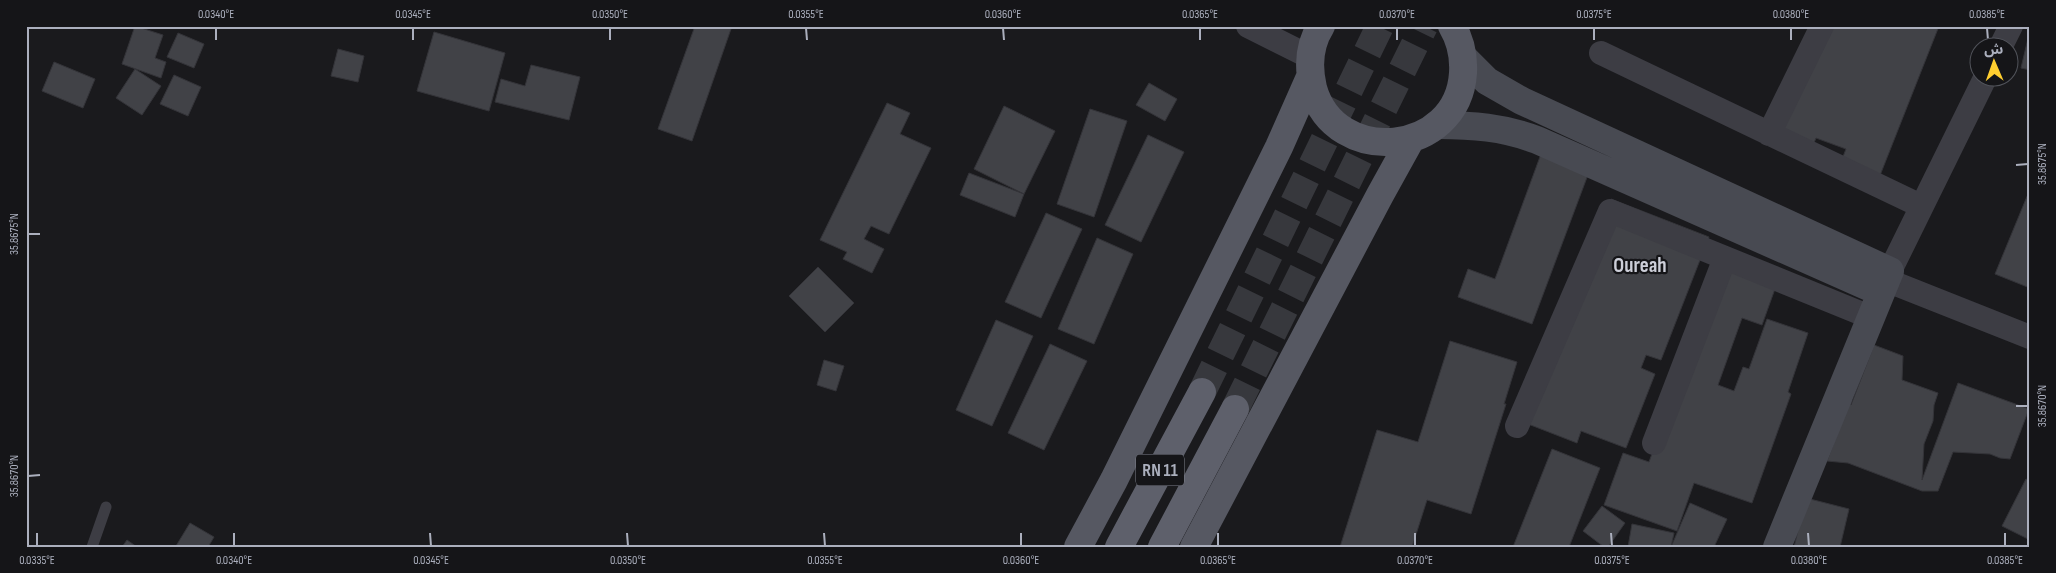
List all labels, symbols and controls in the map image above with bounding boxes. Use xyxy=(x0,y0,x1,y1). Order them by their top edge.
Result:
text: 0.0340°E xyxy=(198,7,234,22)
text: 0.0345°E xyxy=(395,7,431,22)
text: 0.0350°E xyxy=(592,7,628,22)
text: 0.0355°E xyxy=(788,7,824,22)
text: 0.0360°E xyxy=(985,7,1021,22)
text: 0.0365°E xyxy=(1182,7,1218,22)
text: 0.0370°E xyxy=(1379,7,1415,22)
text: 0.0375°E xyxy=(1576,7,1612,22)
text: 0.0380°E xyxy=(1773,7,1809,22)
text: 0.0385°E xyxy=(1969,7,2005,22)
north arrow xyxy=(1968,38,2018,88)
text: ش xyxy=(1984,41,2003,58)
text: 35.8675°N xyxy=(2035,143,2050,185)
text: 35.8675°N xyxy=(7,213,22,255)
district label: Oureah xyxy=(1613,253,1667,278)
text: 35.8670°N xyxy=(2035,385,2050,427)
road number: RN 11 xyxy=(1136,454,1184,486)
text: 35.8670°N xyxy=(7,455,22,497)
text: 0.0335°E xyxy=(19,553,55,568)
text: 0.0340°E xyxy=(216,553,252,568)
text: 0.0345°E xyxy=(413,553,449,568)
text: 0.0350°E xyxy=(610,553,646,568)
text: 0.0355°E xyxy=(807,553,843,568)
text: 0.0360°E xyxy=(1003,553,1039,568)
text: 0.0365°E xyxy=(1200,553,1236,568)
text: 0.0370°E xyxy=(1397,553,1433,568)
text: 0.0375°E xyxy=(1594,553,1630,568)
text: 0.0380°E xyxy=(1791,553,1827,568)
text: 0.0385°E xyxy=(1987,553,2023,568)

